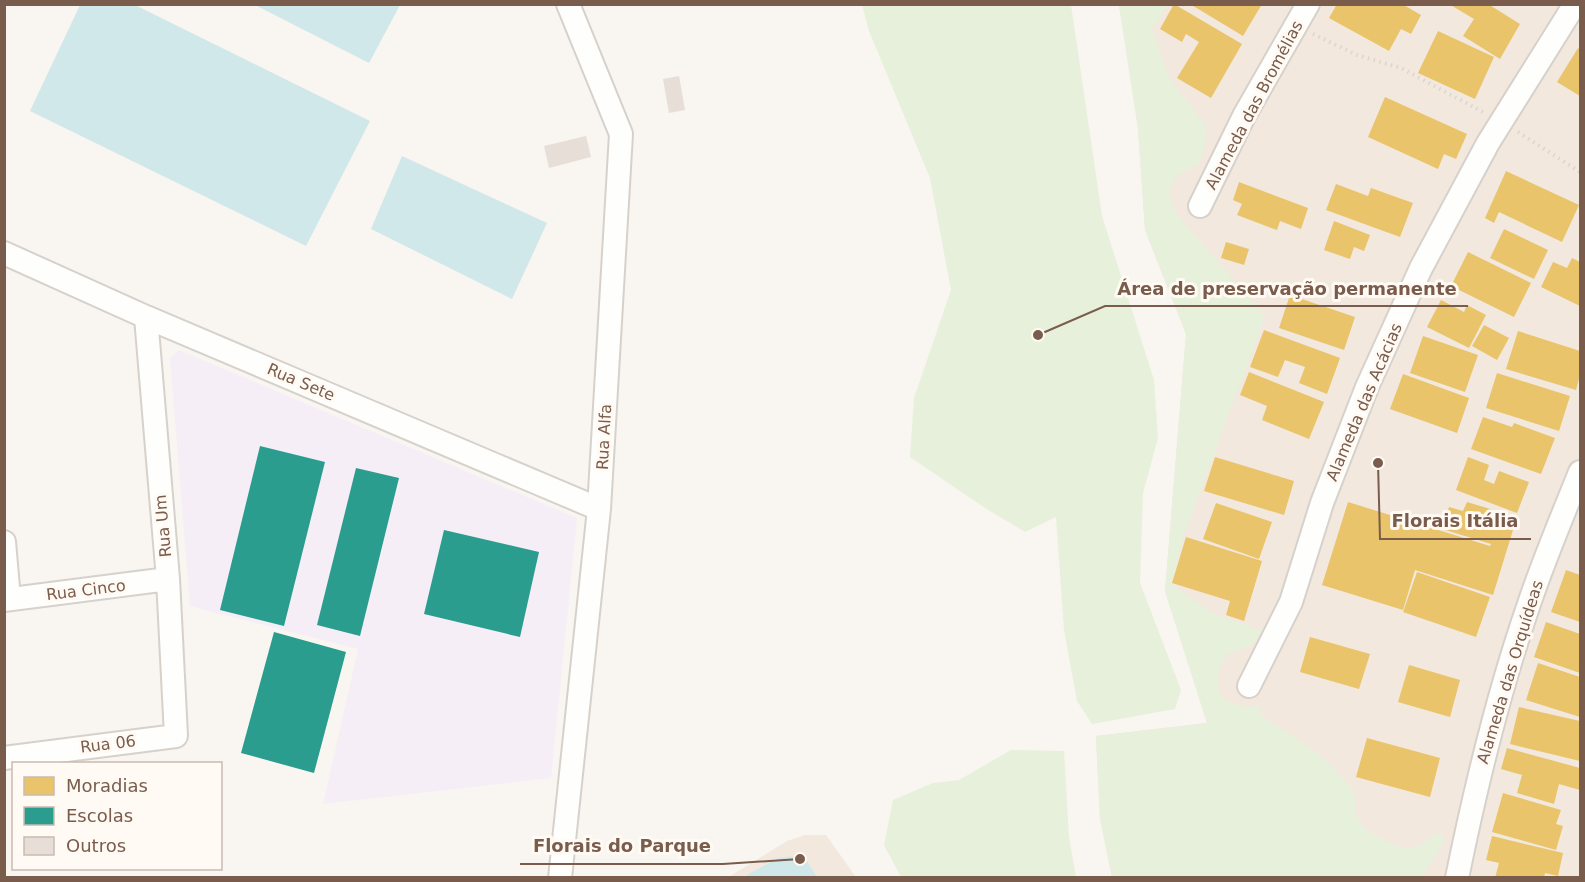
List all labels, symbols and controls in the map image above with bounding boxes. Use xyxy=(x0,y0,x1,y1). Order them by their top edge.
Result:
street label: Alameda das Bromélias xyxy=(1201,17,1307,193)
callout: Área de preservação permanente xyxy=(1105,270,1468,306)
text: Área de preservação permanente xyxy=(1117,278,1457,299)
street label: Alameda das Acácias xyxy=(1322,320,1406,484)
street label: Rua Sete xyxy=(264,359,338,405)
street label: Rua Alfa xyxy=(593,403,615,471)
street label: Rua Um xyxy=(151,494,175,558)
callout: Florais Itália xyxy=(1380,503,1531,539)
text: Florais Itália xyxy=(1392,510,1518,531)
street label: Rua Cinco xyxy=(45,576,127,604)
street label: Alameda das Orquídeas xyxy=(1473,578,1547,766)
street label: Rua 06 xyxy=(79,731,137,757)
legend xyxy=(12,762,222,870)
text: Moradias xyxy=(66,775,148,796)
text: Escolas xyxy=(66,805,133,826)
callout: Florais do Parque xyxy=(520,828,723,864)
text: Outros xyxy=(66,835,126,856)
text: Florais do Parque xyxy=(533,835,711,856)

